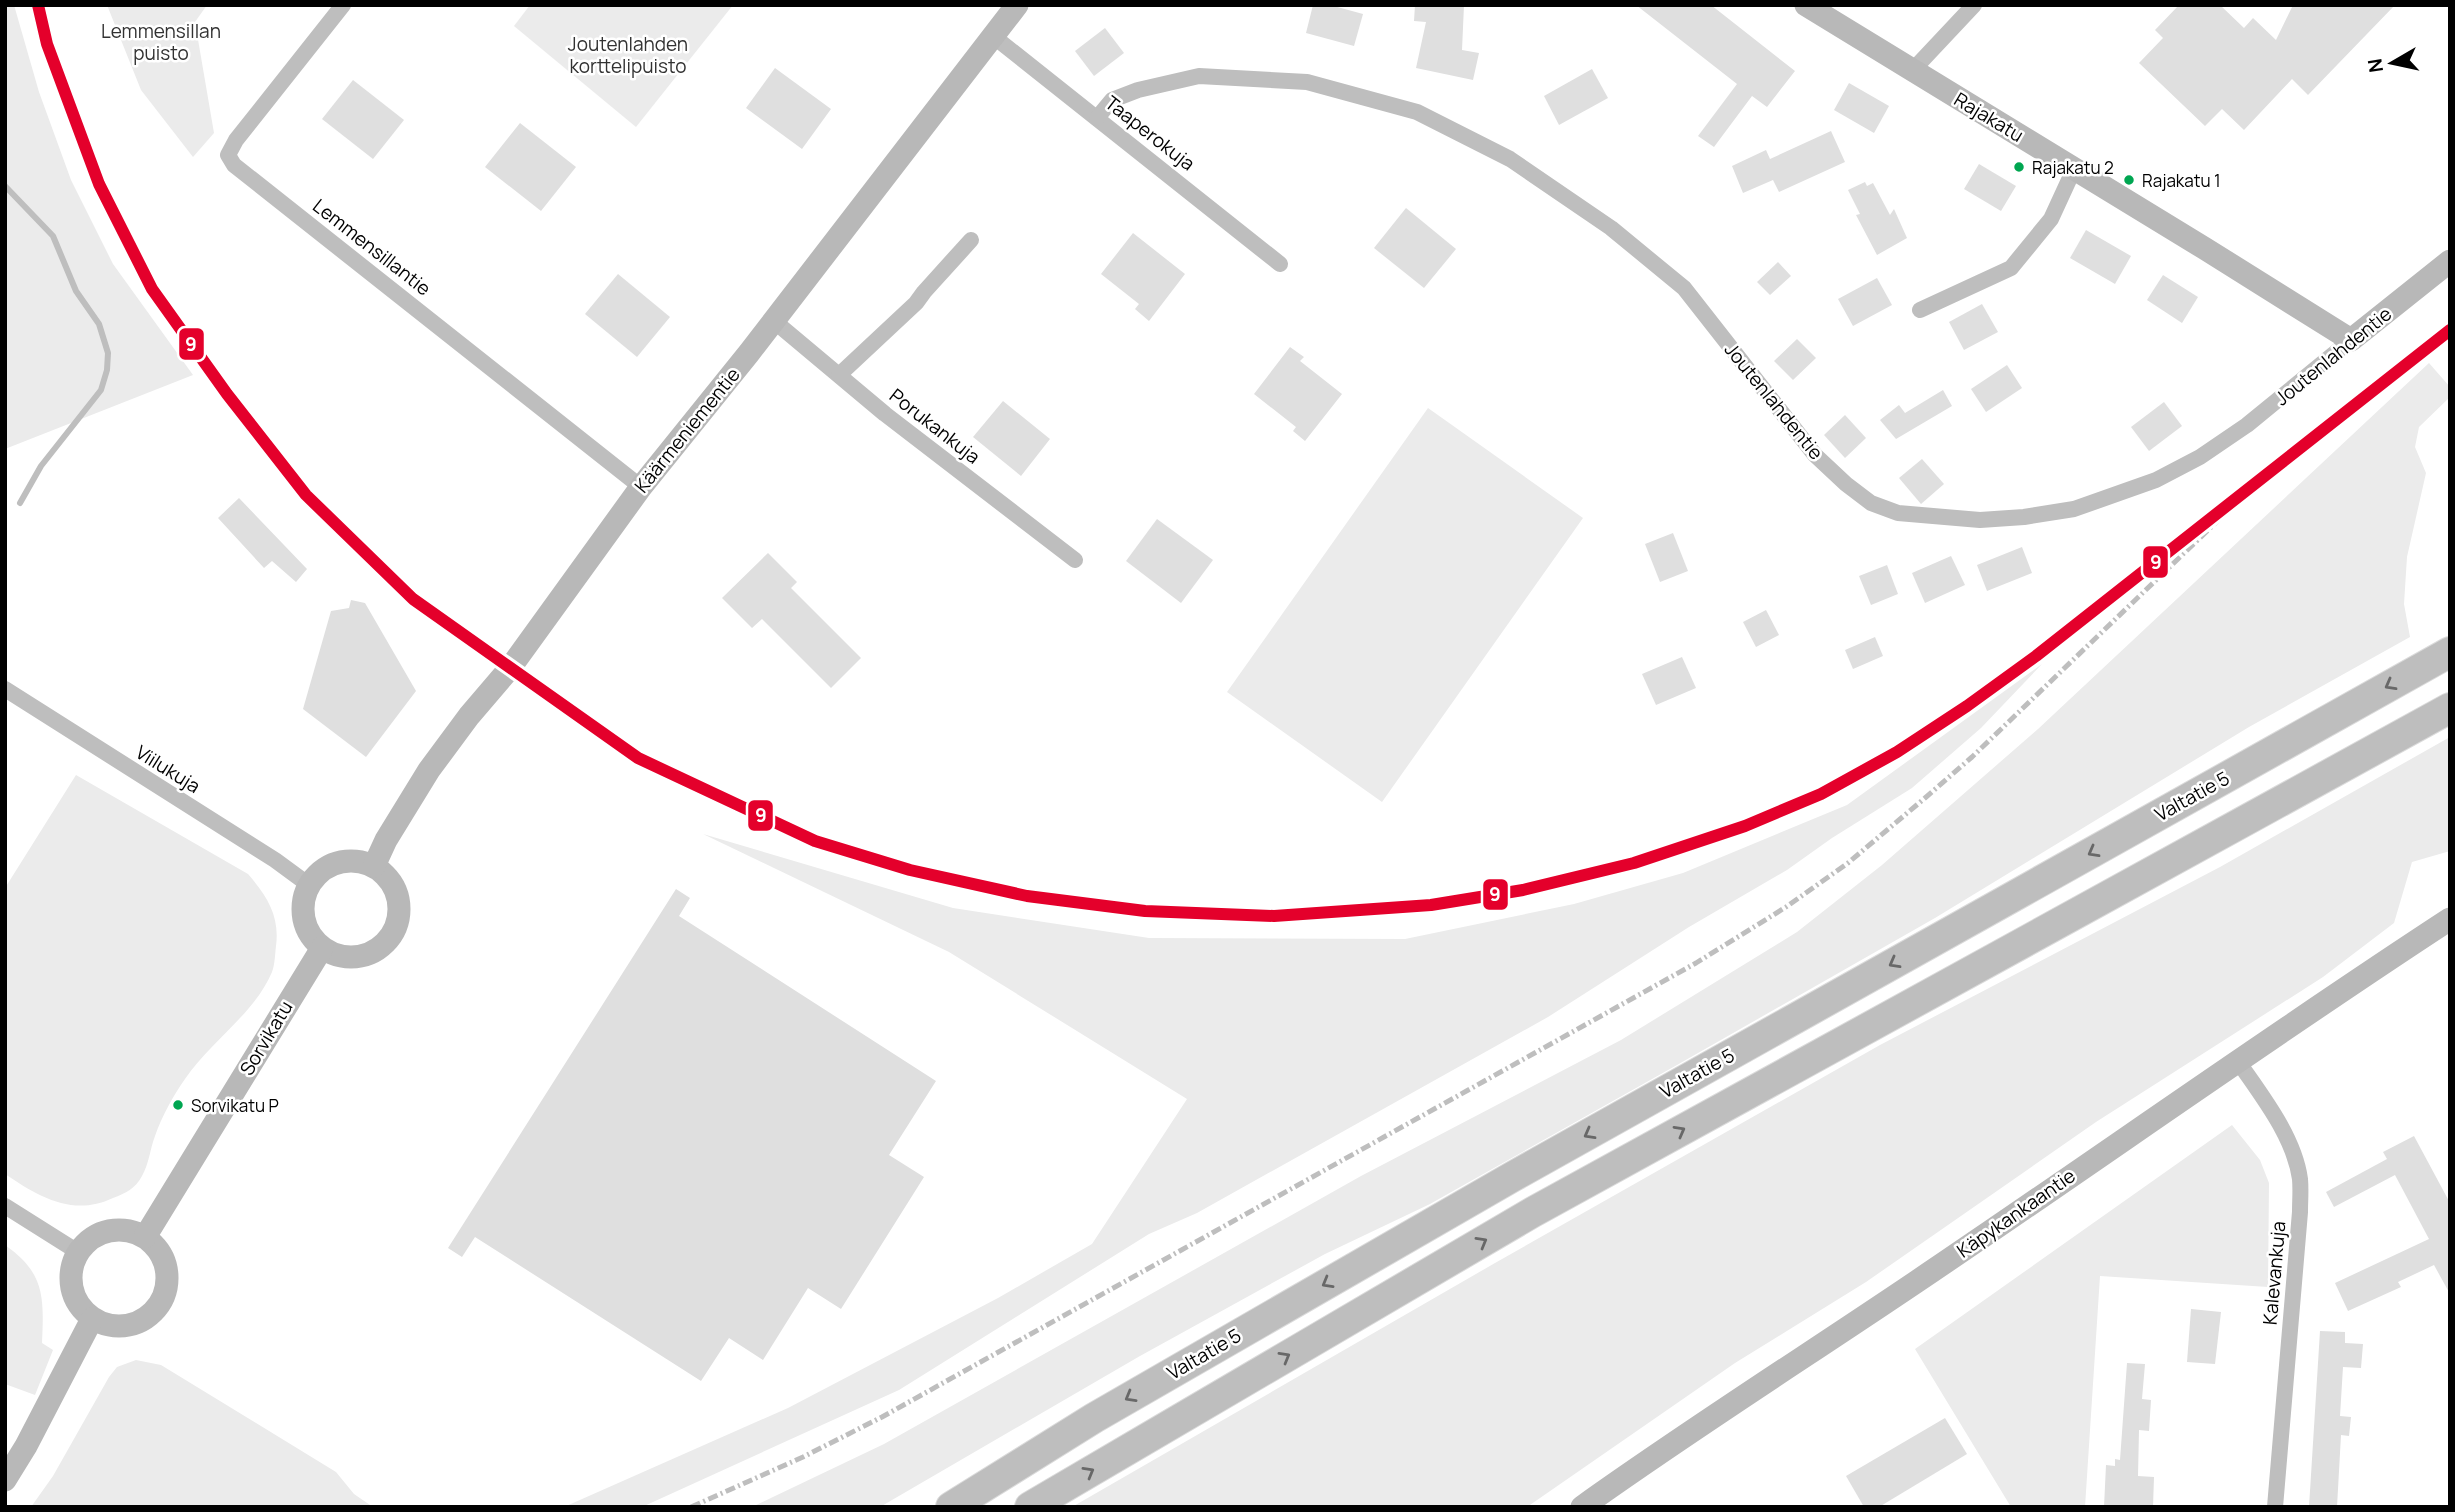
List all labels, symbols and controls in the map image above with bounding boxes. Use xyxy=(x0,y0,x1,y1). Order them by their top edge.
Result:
park label: Lemmensillan puisto xyxy=(101,18,221,66)
north arrow xyxy=(2357,28,2427,98)
park label: Joutenlahden korttelipuisto xyxy=(568,31,688,79)
text: N xyxy=(2361,57,2389,74)
street label: Rajakatu xyxy=(1949,86,2029,148)
street label: Taaperokuja xyxy=(1100,90,1200,176)
place label: Rajakatu 2 xyxy=(2032,156,2114,179)
marker: Rajakatu 2 xyxy=(2012,160,2026,174)
place label: Rajakatu 1 xyxy=(2142,169,2221,192)
marker: Rajakatu 1 xyxy=(2122,173,2136,187)
street label: Lemmensillantie xyxy=(308,193,436,301)
street label: Joutenlahdentie xyxy=(2269,301,2397,411)
line badge: 9 xyxy=(178,327,205,361)
text: 9 xyxy=(185,331,197,357)
street label: Joutenlahdentie xyxy=(1719,337,1829,465)
street label: Käärmeniementie xyxy=(628,362,746,498)
street label: Porukankuja xyxy=(884,382,986,470)
line badge: 9 xyxy=(2142,545,2169,579)
text: 9 xyxy=(2150,549,2162,575)
one-way arrow xyxy=(2385,677,2398,690)
street label: Viilukuja xyxy=(131,739,205,799)
street label: Valtatie 5 xyxy=(2150,765,2234,827)
line badge: 9 xyxy=(747,799,774,832)
text: 9 xyxy=(755,802,767,828)
one-way arrow xyxy=(2087,844,2100,857)
line badge: 9 xyxy=(1482,878,1509,911)
text: 9 xyxy=(1489,881,1501,907)
one-way arrow xyxy=(1889,955,1901,968)
street label: Sorvikatu xyxy=(234,996,298,1080)
street label: Valtatie 5 xyxy=(1655,1042,1739,1104)
place label: Sorvikatu P xyxy=(191,1094,279,1117)
marker: Sorvikatu P xyxy=(171,1098,185,1112)
one-way arrow xyxy=(1583,1126,1596,1139)
one-way arrow xyxy=(1673,1126,1686,1139)
street label: Käpykankaantie xyxy=(1952,1162,2080,1264)
street label: Kalevankuja xyxy=(2257,1220,2291,1326)
one-way arrow xyxy=(1474,1237,1487,1250)
one-way arrow xyxy=(1321,1275,1334,1288)
street label: Valtatie 5 xyxy=(1162,1322,1246,1386)
one-way arrow xyxy=(1278,1352,1291,1365)
one-way arrow xyxy=(1124,1389,1137,1402)
one-way arrow xyxy=(1082,1467,1094,1480)

